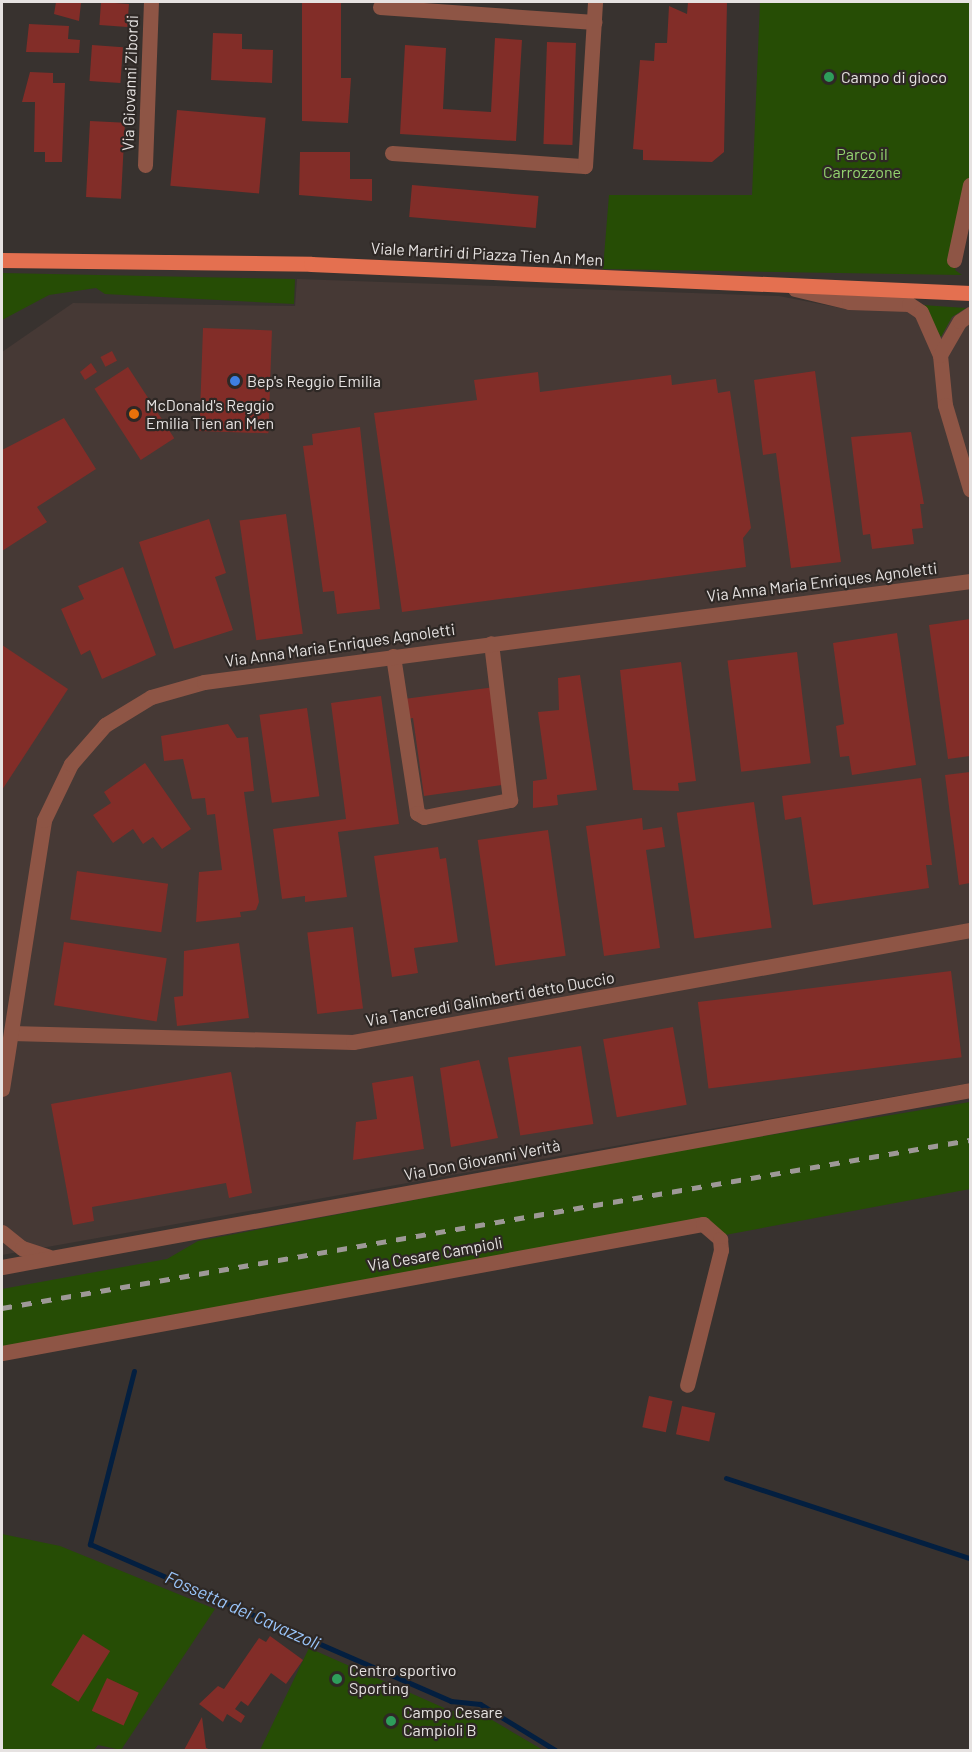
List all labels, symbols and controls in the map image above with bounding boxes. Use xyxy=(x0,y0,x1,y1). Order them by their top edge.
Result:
street label: Via Giovanni Zibordi xyxy=(118,15,142,151)
place label: Campo di gioco xyxy=(841,67,947,87)
marker: Campo di gioco xyxy=(822,70,836,84)
park label: Parco il Carrozzone xyxy=(823,144,901,182)
street label: Viale Martiri di Piazza Tien An Men xyxy=(370,238,604,270)
place label: Bep's Reggio Emilia xyxy=(247,371,381,391)
marker: Bep's Reggio Emilia xyxy=(228,374,242,388)
place label: McDonald's Reggio Emilia Tien an Men xyxy=(146,395,274,433)
marker: McDonald's Reggio Emilia Tien an Men xyxy=(127,407,141,421)
street label: Via Anna Maria Enriques Agnoletti xyxy=(706,558,938,606)
street label: Via Anna Maria Enriques Agnoletti xyxy=(224,619,456,671)
street label: Via Tancredi Galimberti detto Duccio xyxy=(364,968,616,1030)
street label: Via Don Giovanni Verità xyxy=(402,1135,562,1185)
street label: Via Cesare Campioli xyxy=(366,1233,504,1275)
water label: Fossetta dei Cavazzoli xyxy=(162,1566,324,1654)
place label: Centro sportivo Sporting xyxy=(349,1660,456,1698)
marker: Centro sportivo Sporting xyxy=(330,1672,344,1686)
place label: Campo Cesare Campioli B xyxy=(403,1702,503,1740)
marker: Campo Cesare Campioli B xyxy=(384,1714,398,1728)

